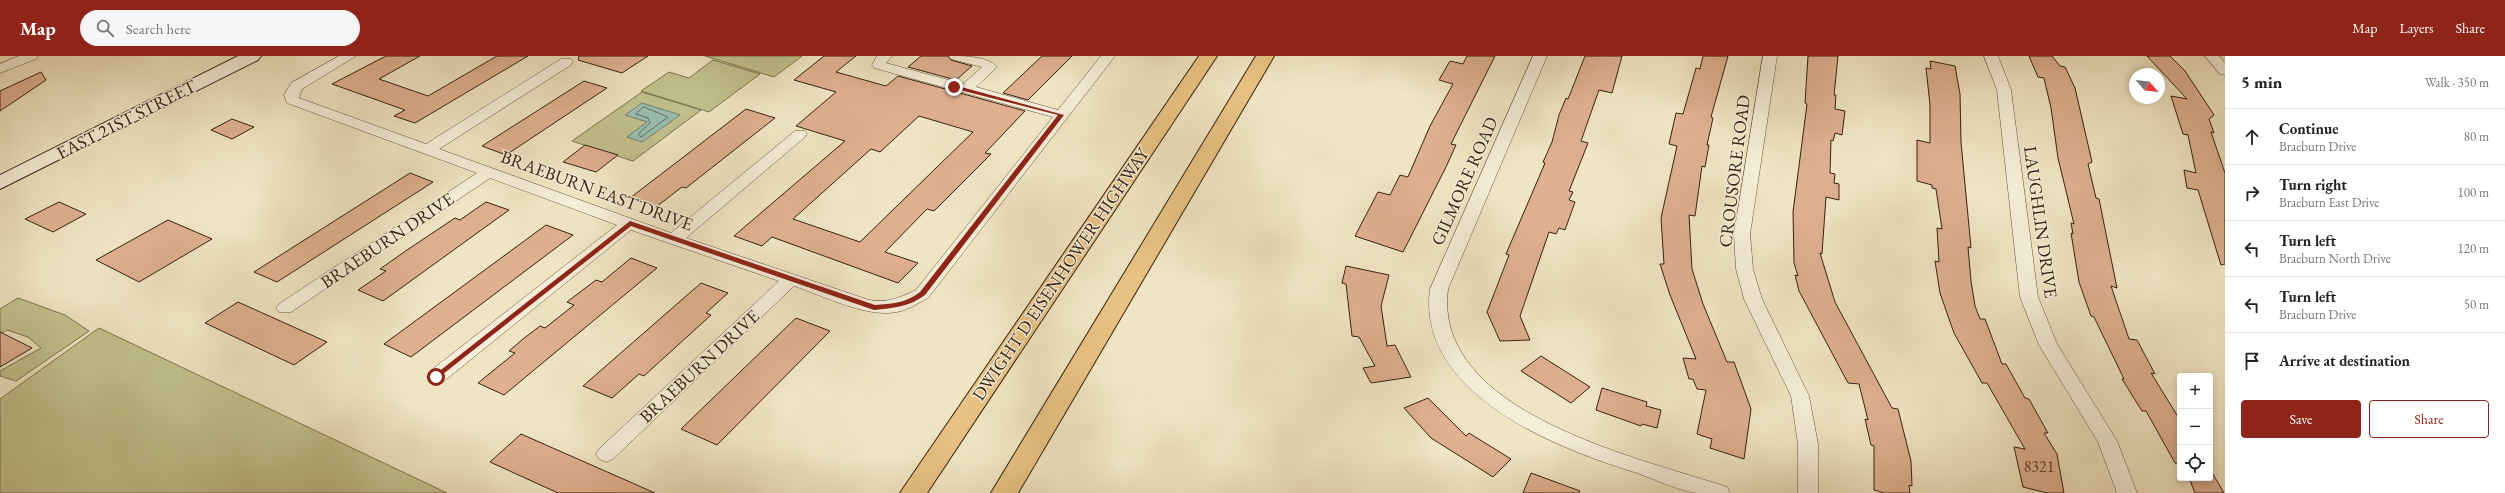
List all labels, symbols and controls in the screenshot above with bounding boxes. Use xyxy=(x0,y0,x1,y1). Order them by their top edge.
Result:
search box xyxy=(80,10,360,46)
text: Map xyxy=(20,16,56,41)
icon: search xyxy=(94,17,116,39)
text: Search here xyxy=(126,19,191,38)
text: Map xyxy=(2352,19,2377,37)
text: Layers xyxy=(2399,19,2434,37)
text: Share xyxy=(2456,19,2485,37)
north arrow xyxy=(2129,68,2165,104)
text: 5 min xyxy=(2241,71,2282,93)
street label: EAST 21ST STREET xyxy=(52,73,200,164)
text: Walk · 350 m xyxy=(2425,74,2489,91)
route end xyxy=(945,78,963,96)
street label: CROUSORE ROAD xyxy=(1713,93,1755,249)
street label: GILMORE ROAD xyxy=(1425,113,1503,249)
text: Continue xyxy=(2279,119,2339,138)
icon: ahead xyxy=(2241,126,2263,148)
text: 80 m xyxy=(2464,128,2489,145)
text: Braeburn Drive xyxy=(2279,138,2356,155)
street label: DWIGHT D EISENHOWER HIGHWAY xyxy=(967,142,1154,405)
street label: BRAEBURN EAST DRIVE xyxy=(498,145,696,235)
street label: LAUGHLIN DRIVE xyxy=(2019,145,2063,299)
text: Turn right xyxy=(2279,175,2347,194)
icon: right xyxy=(2241,182,2263,204)
text: 100 m xyxy=(2458,184,2489,201)
street label: BRAEBURN DRIVE xyxy=(316,187,458,293)
text: Braeburn East Drive xyxy=(2279,194,2379,211)
text: Turn left xyxy=(2279,231,2336,250)
icon: left xyxy=(2241,238,2263,260)
text: 120 m xyxy=(2458,240,2489,257)
text: Braeburn North Drive xyxy=(2279,250,2391,267)
text: Turn left xyxy=(2279,287,2336,306)
icon: left xyxy=(2241,294,2263,316)
text: 50 m xyxy=(2464,296,2489,313)
street label: BRAEBURN DRIVE xyxy=(634,304,764,428)
text: Braeburn Drive xyxy=(2279,306,2356,323)
icon: arrive xyxy=(2241,350,2263,372)
text: Arrive at destination xyxy=(2279,351,2410,370)
route start xyxy=(427,368,445,386)
map controls xyxy=(2177,373,2213,481)
button: + xyxy=(2177,373,2213,409)
button: Save xyxy=(2241,400,2361,438)
button: Share xyxy=(2369,400,2489,438)
button: − xyxy=(2177,409,2213,445)
button: locate xyxy=(2177,445,2213,481)
house number: 8321 xyxy=(2024,456,2054,477)

